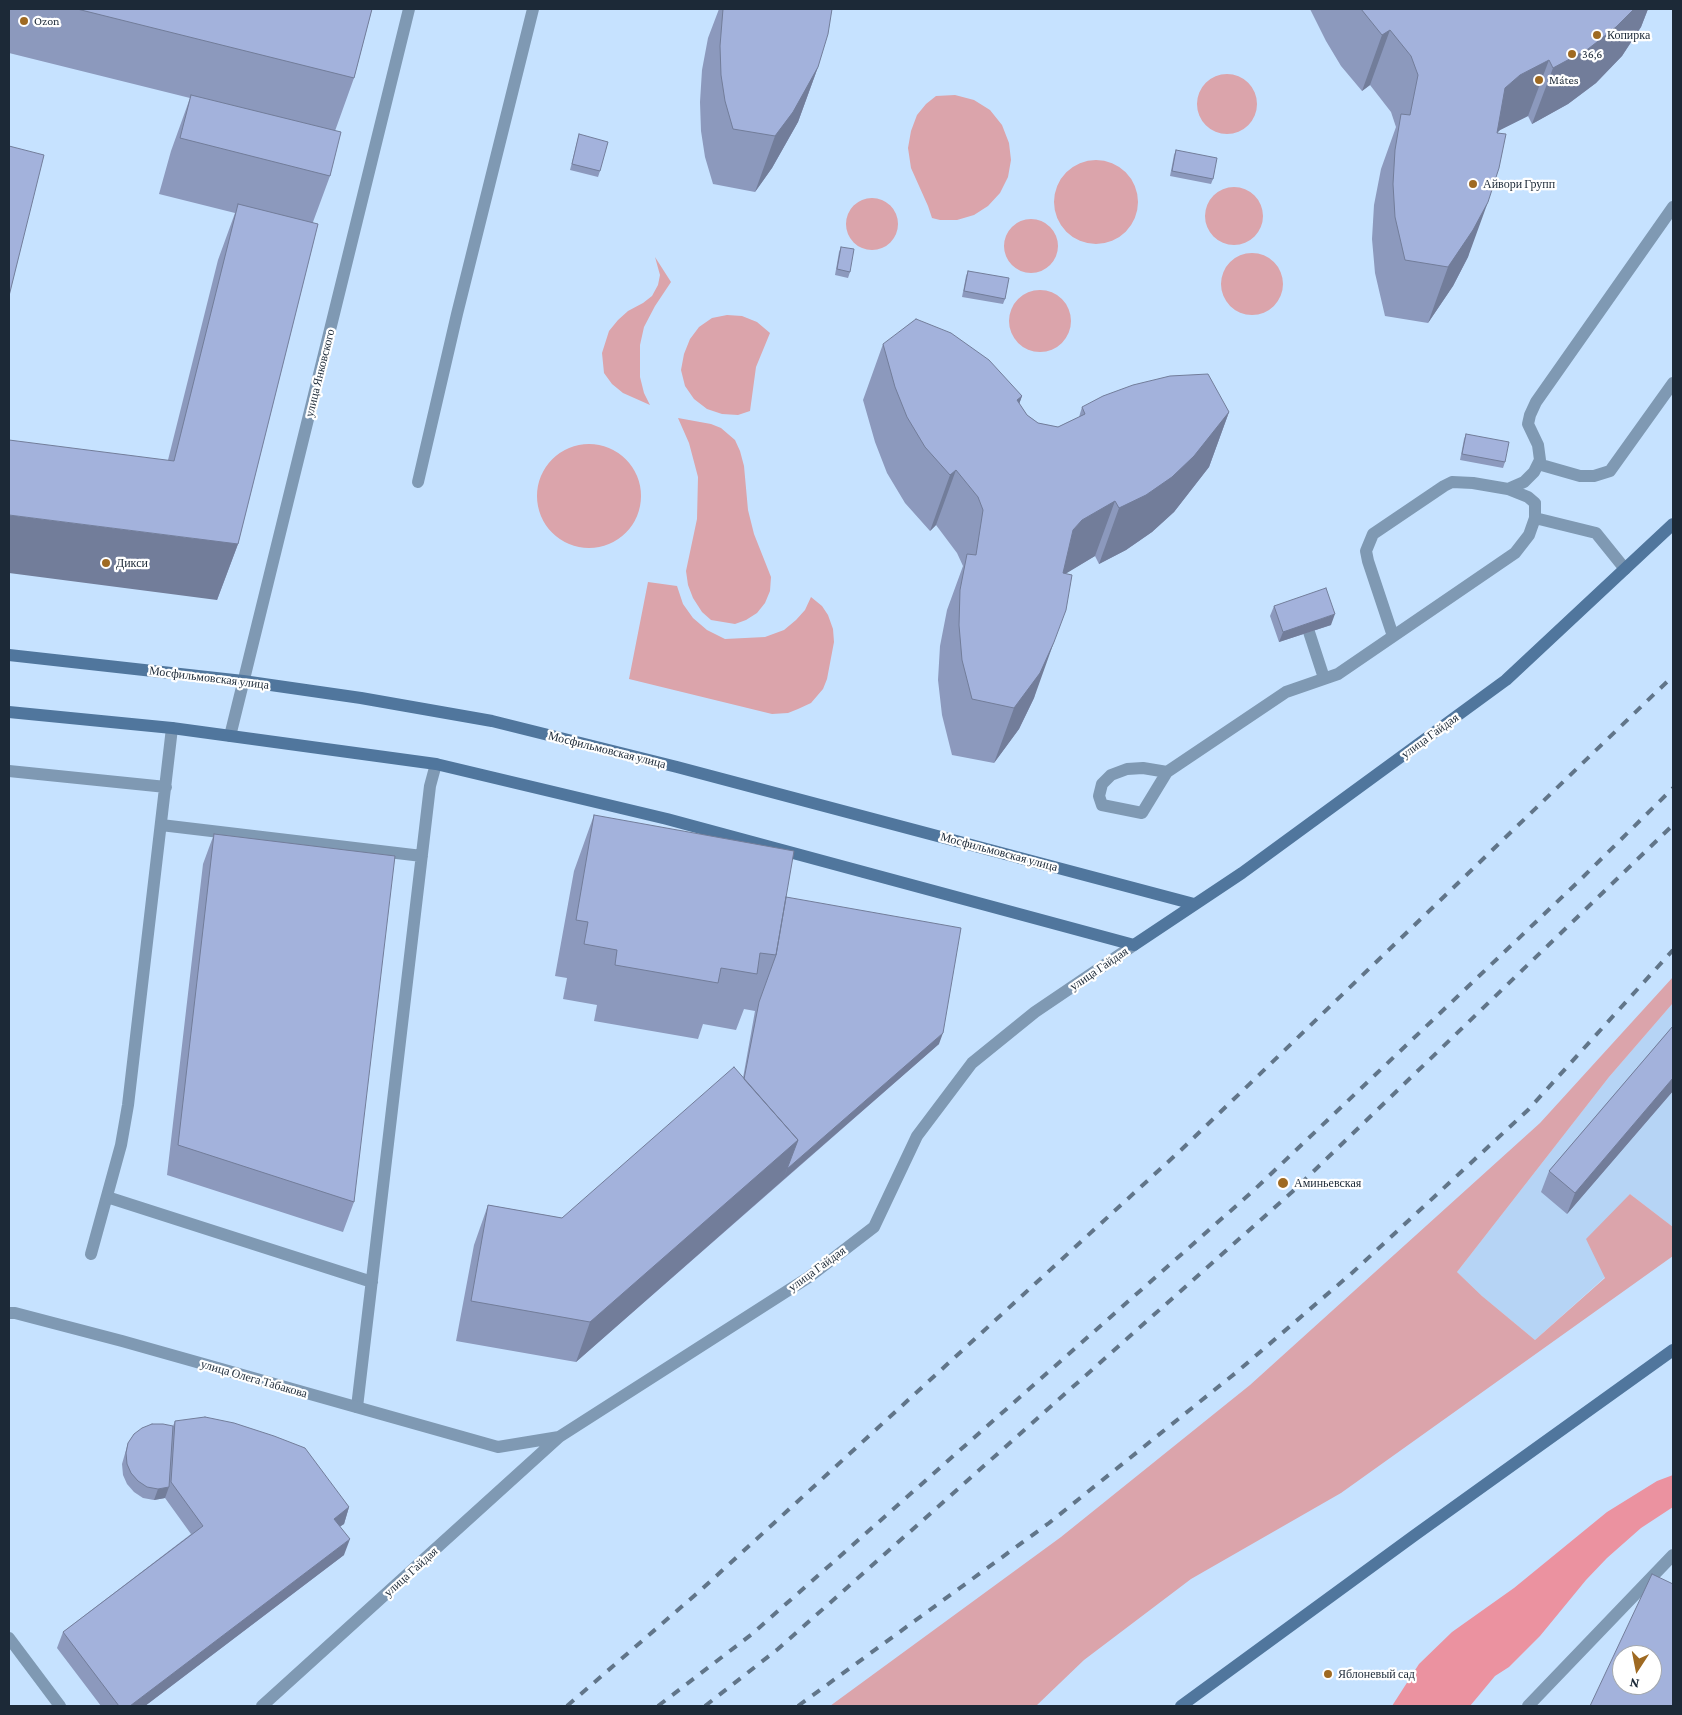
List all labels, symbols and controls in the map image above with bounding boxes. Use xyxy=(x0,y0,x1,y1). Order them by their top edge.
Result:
place label: Ozon xyxy=(34,14,60,28)
marker: Ozon xyxy=(18,15,30,27)
place label: Копирка xyxy=(1607,28,1650,42)
marker: Копирка xyxy=(1591,29,1603,41)
place label: 36,6 xyxy=(1582,47,1602,61)
marker: 36,6 xyxy=(1566,48,1578,60)
place label: Mátes xyxy=(1549,73,1578,87)
marker: Mátes xyxy=(1533,74,1545,86)
place label: Айвори Групп xyxy=(1483,177,1555,191)
marker: Айвори Групп xyxy=(1467,178,1479,190)
street label: улица Янковского xyxy=(302,327,338,419)
place label: Дикси xyxy=(116,556,148,570)
marker: Дикси xyxy=(100,557,112,569)
street label: Мосфильмовская улица xyxy=(148,663,270,693)
street label: улица Гайдая xyxy=(1399,710,1461,762)
street label: Мосфильмовская улица xyxy=(547,728,667,772)
street label: Мосфильмовская улица xyxy=(939,829,1059,875)
street label: улица Гайдая xyxy=(1067,944,1131,994)
marker: Аминьевская xyxy=(1276,1176,1290,1190)
place label: Аминьевская xyxy=(1294,1176,1361,1190)
street label: улица Гайдая xyxy=(786,1243,848,1295)
street label: улица Олега Табакова xyxy=(199,1357,309,1401)
street label: улица Гайдая xyxy=(381,1544,441,1600)
north arrow xyxy=(1612,1645,1662,1695)
place label: Яблоневый сад xyxy=(1338,1667,1415,1681)
marker: Яблоневый сад xyxy=(1322,1668,1334,1680)
text: N xyxy=(1628,1675,1641,1693)

